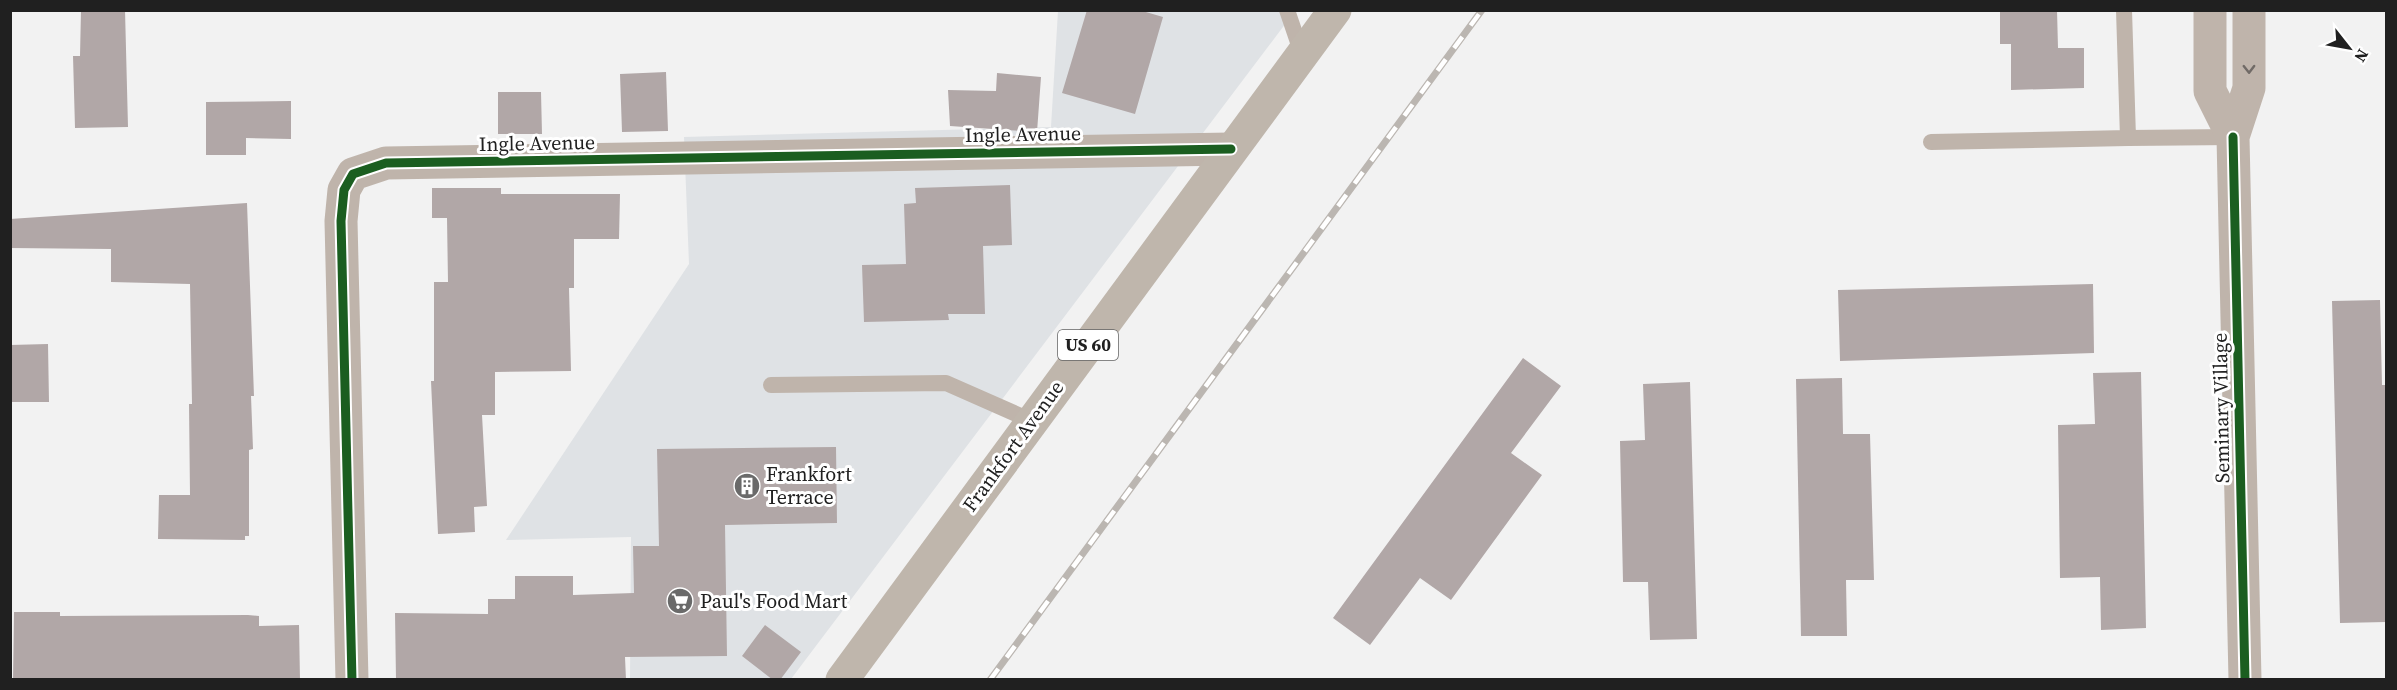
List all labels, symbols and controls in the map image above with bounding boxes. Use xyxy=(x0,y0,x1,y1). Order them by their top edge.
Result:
north arrow xyxy=(2319,18,2379,78)
text: N xyxy=(2349,45,2374,67)
one-way arrow xyxy=(2243,64,2255,73)
street label: Ingle Avenue xyxy=(965,119,1081,149)
street label: Ingle Avenue xyxy=(479,128,595,158)
road number: US 60 xyxy=(1058,330,1118,360)
street label: Seminary Village xyxy=(2206,333,2236,483)
street label: Frankfort Avenue xyxy=(956,375,1070,517)
place label: Frankfort Terrace xyxy=(766,460,852,511)
building icon: Frankfort Terrace xyxy=(732,471,762,501)
supermarket icon: Paul's Food Mart xyxy=(665,586,695,616)
place label: Paul's Food Mart xyxy=(700,587,848,615)

